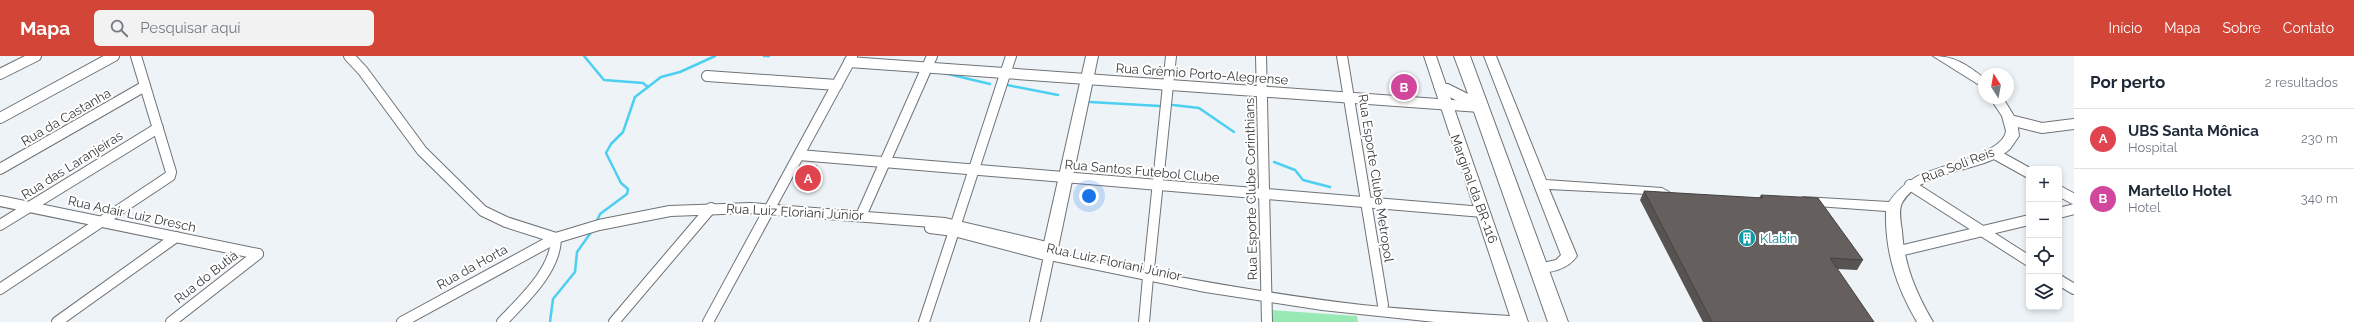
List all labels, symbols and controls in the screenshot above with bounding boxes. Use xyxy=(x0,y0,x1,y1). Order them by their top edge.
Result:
search box xyxy=(94,10,374,46)
text: Mapa xyxy=(20,17,70,39)
icon: search xyxy=(108,17,130,39)
text: Pesquisar aqui xyxy=(140,19,241,37)
text: Início xyxy=(2109,20,2142,36)
text: Mapa xyxy=(2164,20,2200,36)
text: Sobre xyxy=(2222,20,2261,36)
text: Contato xyxy=(2283,20,2334,36)
street label: Rua Grêmio Porto-Alegrense xyxy=(1115,60,1289,88)
north arrow xyxy=(1978,68,2014,104)
pin: B xyxy=(1391,72,1417,102)
text: Por perto xyxy=(2090,72,2165,92)
text: 2 resultados xyxy=(2265,75,2338,90)
street label: Rua da Castanha xyxy=(19,85,113,149)
street label: Rua Esporte Clube Metropol xyxy=(1355,93,1397,264)
street label: Rua Esporte Clube Corinthians xyxy=(1242,98,1260,280)
text: UBS Santa Mônica xyxy=(2128,122,2259,140)
street label: Rua das Laranjeiras xyxy=(19,128,125,202)
text: A xyxy=(2099,131,2107,146)
text: 230 m xyxy=(2301,131,2338,146)
street label: Marginal da BR-116 xyxy=(1447,132,1501,246)
text: Hospital xyxy=(2128,140,2177,155)
street label: Rua Soli Reis xyxy=(1919,144,1997,186)
street label: Rua Santos Futebol Clube xyxy=(1064,157,1220,185)
pin: A xyxy=(795,163,821,193)
map controls xyxy=(2026,166,2062,310)
button: + xyxy=(2026,166,2062,202)
text: Martello Hotel xyxy=(2128,182,2232,200)
your location xyxy=(1079,186,1099,206)
text: B xyxy=(2099,191,2107,206)
text: 340 m xyxy=(2301,191,2338,206)
street label: Rua Adair Luiz Dresch xyxy=(67,193,197,235)
text: Hotel xyxy=(2128,200,2161,215)
street label: Rua Luiz Floriani Júnior xyxy=(726,201,865,223)
button: − xyxy=(2026,202,2062,238)
building icon: Klabin xyxy=(1737,228,1757,248)
place label: Klabin xyxy=(1760,231,1797,246)
button: locate xyxy=(2026,238,2062,274)
street label: Rua Luiz Floriani Júnior xyxy=(1045,240,1183,284)
street label: Rua da Horta xyxy=(434,241,510,293)
street label: Rua do Butiá xyxy=(171,248,241,306)
button: layers xyxy=(2026,274,2062,310)

